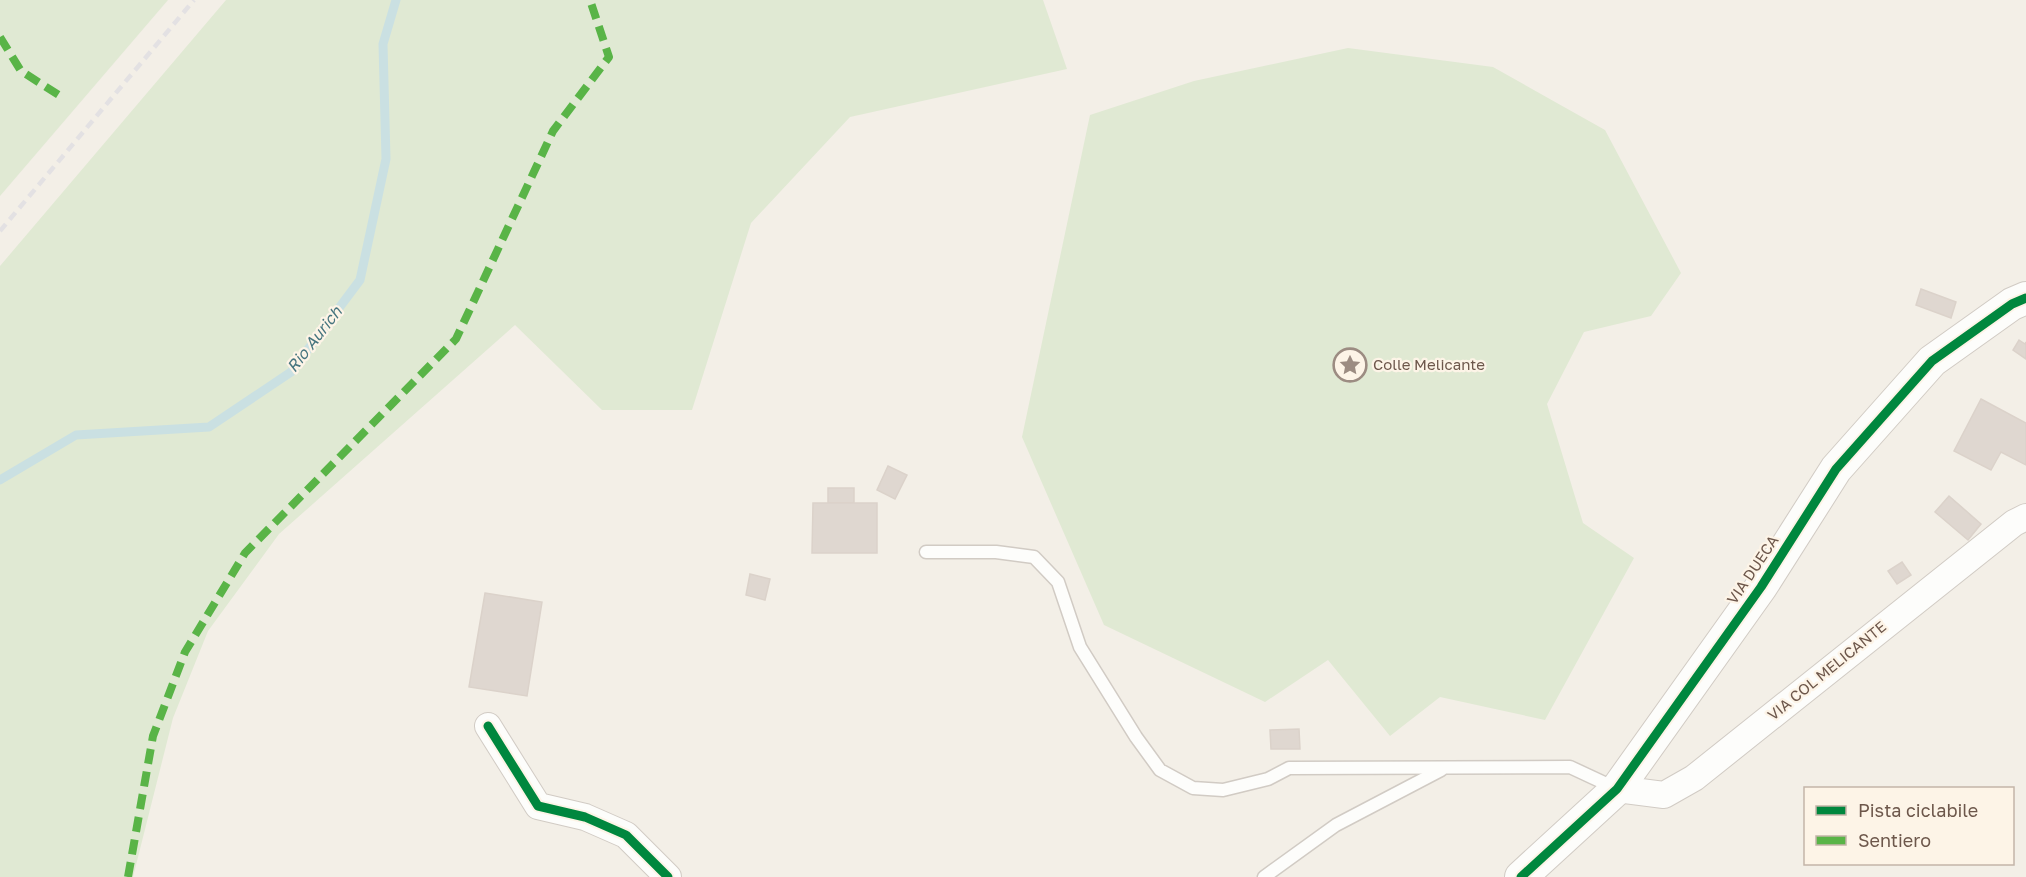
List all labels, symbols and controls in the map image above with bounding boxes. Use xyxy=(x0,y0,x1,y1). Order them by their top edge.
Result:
water label: Rio Aurich xyxy=(282,301,347,376)
place icon: Colle Melicante xyxy=(1332,347,1368,383)
place label: Colle Melicante xyxy=(1373,355,1485,373)
street label: VIA DUECA xyxy=(1723,532,1782,607)
street label: VIA COL MELICANTE xyxy=(1763,617,1889,724)
legend xyxy=(1804,787,2014,865)
text: Pista ciclabile xyxy=(1858,799,1978,821)
text: Sentiero xyxy=(1858,829,1931,851)

